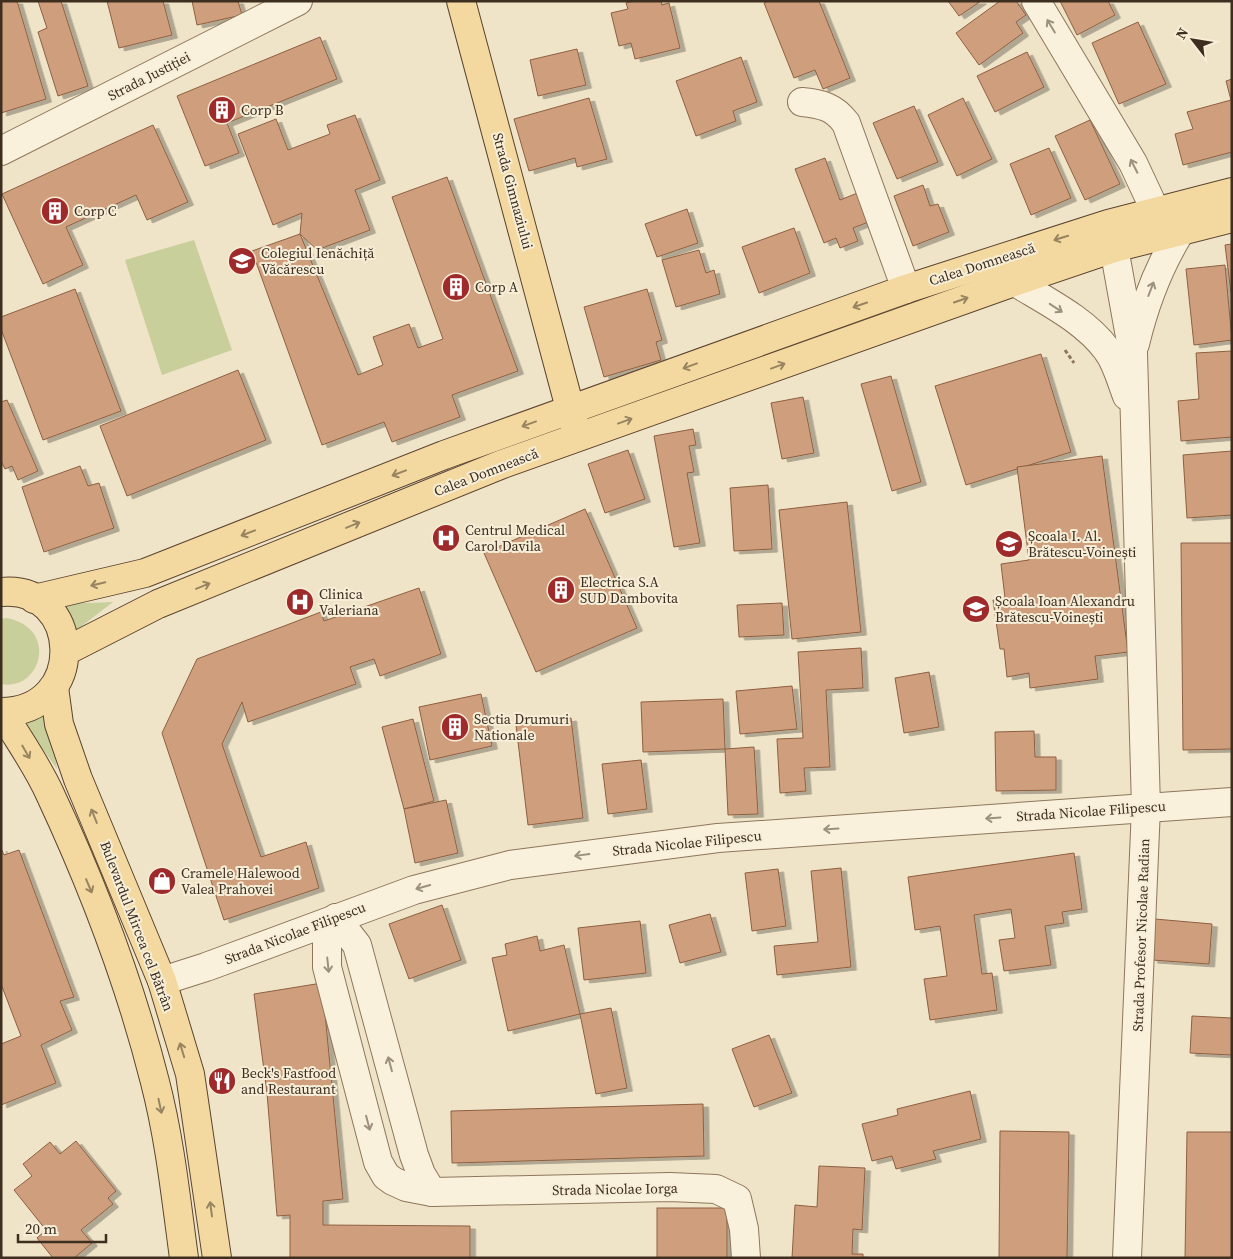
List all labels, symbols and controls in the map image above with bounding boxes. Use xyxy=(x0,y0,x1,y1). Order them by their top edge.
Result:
north arrow xyxy=(1168,15,1218,65)
one-way arrow xyxy=(1046,20,1056,34)
text: N xyxy=(1171,24,1193,43)
street label: Strada Justiției xyxy=(104,47,194,105)
building icon: Corp B xyxy=(207,95,237,125)
place label: Corp B xyxy=(241,100,284,120)
street label: Strada Gimnaziului xyxy=(488,131,538,251)
one-way arrow xyxy=(1129,159,1138,174)
building icon: Corp C xyxy=(40,196,70,226)
place label: Corp C xyxy=(74,201,117,221)
one-way arrow xyxy=(1054,234,1069,243)
street label: Calea Domnească xyxy=(926,237,1038,291)
place label: Colegiul Ienăchiță Văcărescu xyxy=(261,243,375,279)
school or university icon: Colegiul Ienăchiță Văcărescu xyxy=(227,246,257,276)
building icon: Corp A xyxy=(441,272,471,302)
place label: Corp A xyxy=(475,277,519,297)
one-way arrow xyxy=(1147,282,1156,297)
one-way arrow xyxy=(953,295,969,304)
one-way arrow xyxy=(853,301,868,310)
one-way arrow xyxy=(1049,302,1063,313)
one-way arrow xyxy=(769,361,785,370)
one-way arrow xyxy=(683,362,698,371)
one-way arrow xyxy=(616,415,632,425)
one-way arrow xyxy=(522,420,538,429)
street label: Calea Domnească xyxy=(431,443,542,501)
one-way arrow xyxy=(392,469,407,478)
one-way arrow xyxy=(345,519,360,529)
place label: Centrul Medical Carol Davila xyxy=(465,520,565,556)
hospital icon: Centrul Medical Carol Davila xyxy=(431,523,461,553)
place label: Școala I. Al. Brătescu-Voinești xyxy=(1028,526,1136,562)
one-way arrow xyxy=(241,529,256,538)
school or university icon: Școala I. Al. Brătescu-Voinești xyxy=(994,529,1024,559)
place label: Electrica S.A SUD Dambovita xyxy=(580,572,679,608)
building icon: Electrica S.A SUD Dambovita xyxy=(546,575,576,605)
one-way arrow xyxy=(90,580,106,589)
one-way arrow xyxy=(195,581,210,590)
place label: Clinica Valeriana xyxy=(319,584,379,620)
hospital icon: Clinica Valeriana xyxy=(285,587,315,617)
place label: Școala Ioan Alexandru Brătescu-Voinești xyxy=(995,591,1135,627)
school or university icon: Școala Ioan Alexandru Brătescu-Voinești xyxy=(961,594,991,624)
place label: Sectia Drumuri Nationale xyxy=(474,709,569,745)
building icon: Sectia Drumuri Nationale xyxy=(440,712,470,742)
one-way arrow xyxy=(21,744,31,759)
street label: Strada Nicolae Filipescu xyxy=(1016,796,1166,826)
one-way arrow xyxy=(88,809,98,824)
one-way arrow xyxy=(985,813,1001,822)
one-way arrow xyxy=(823,824,839,833)
street label: Strada Nicolae Filipescu xyxy=(611,825,763,861)
street label: Bulevardul Mircea cel Bătrân xyxy=(95,838,179,1014)
street label: Strada Profesor Nicolae Radian xyxy=(1128,838,1154,1032)
one-way arrow xyxy=(575,850,591,860)
place label: Cramele Halewood Valea Prahovei xyxy=(181,863,300,899)
shop icon: Cramele Halewood Valea Prahovei xyxy=(147,866,177,896)
one-way arrow xyxy=(85,878,94,893)
one-way arrow xyxy=(416,883,432,893)
street label: Strada Nicolae Filipescu xyxy=(222,897,368,969)
one-way arrow xyxy=(323,957,333,973)
one-way arrow xyxy=(177,1042,187,1058)
one-way arrow xyxy=(385,1056,394,1072)
place label: Beck's Fastfood and Restaurant xyxy=(241,1063,336,1099)
restaurant icon: Beck's Fastfood and Restaurant xyxy=(207,1066,237,1096)
one-way arrow xyxy=(156,1098,165,1114)
one-way arrow xyxy=(364,1114,373,1130)
street label: Strada Nicolae Iorga xyxy=(552,1178,679,1200)
one-way arrow xyxy=(206,1202,216,1218)
scale bar xyxy=(18,1212,105,1244)
text: 20 m xyxy=(25,1218,57,1239)

